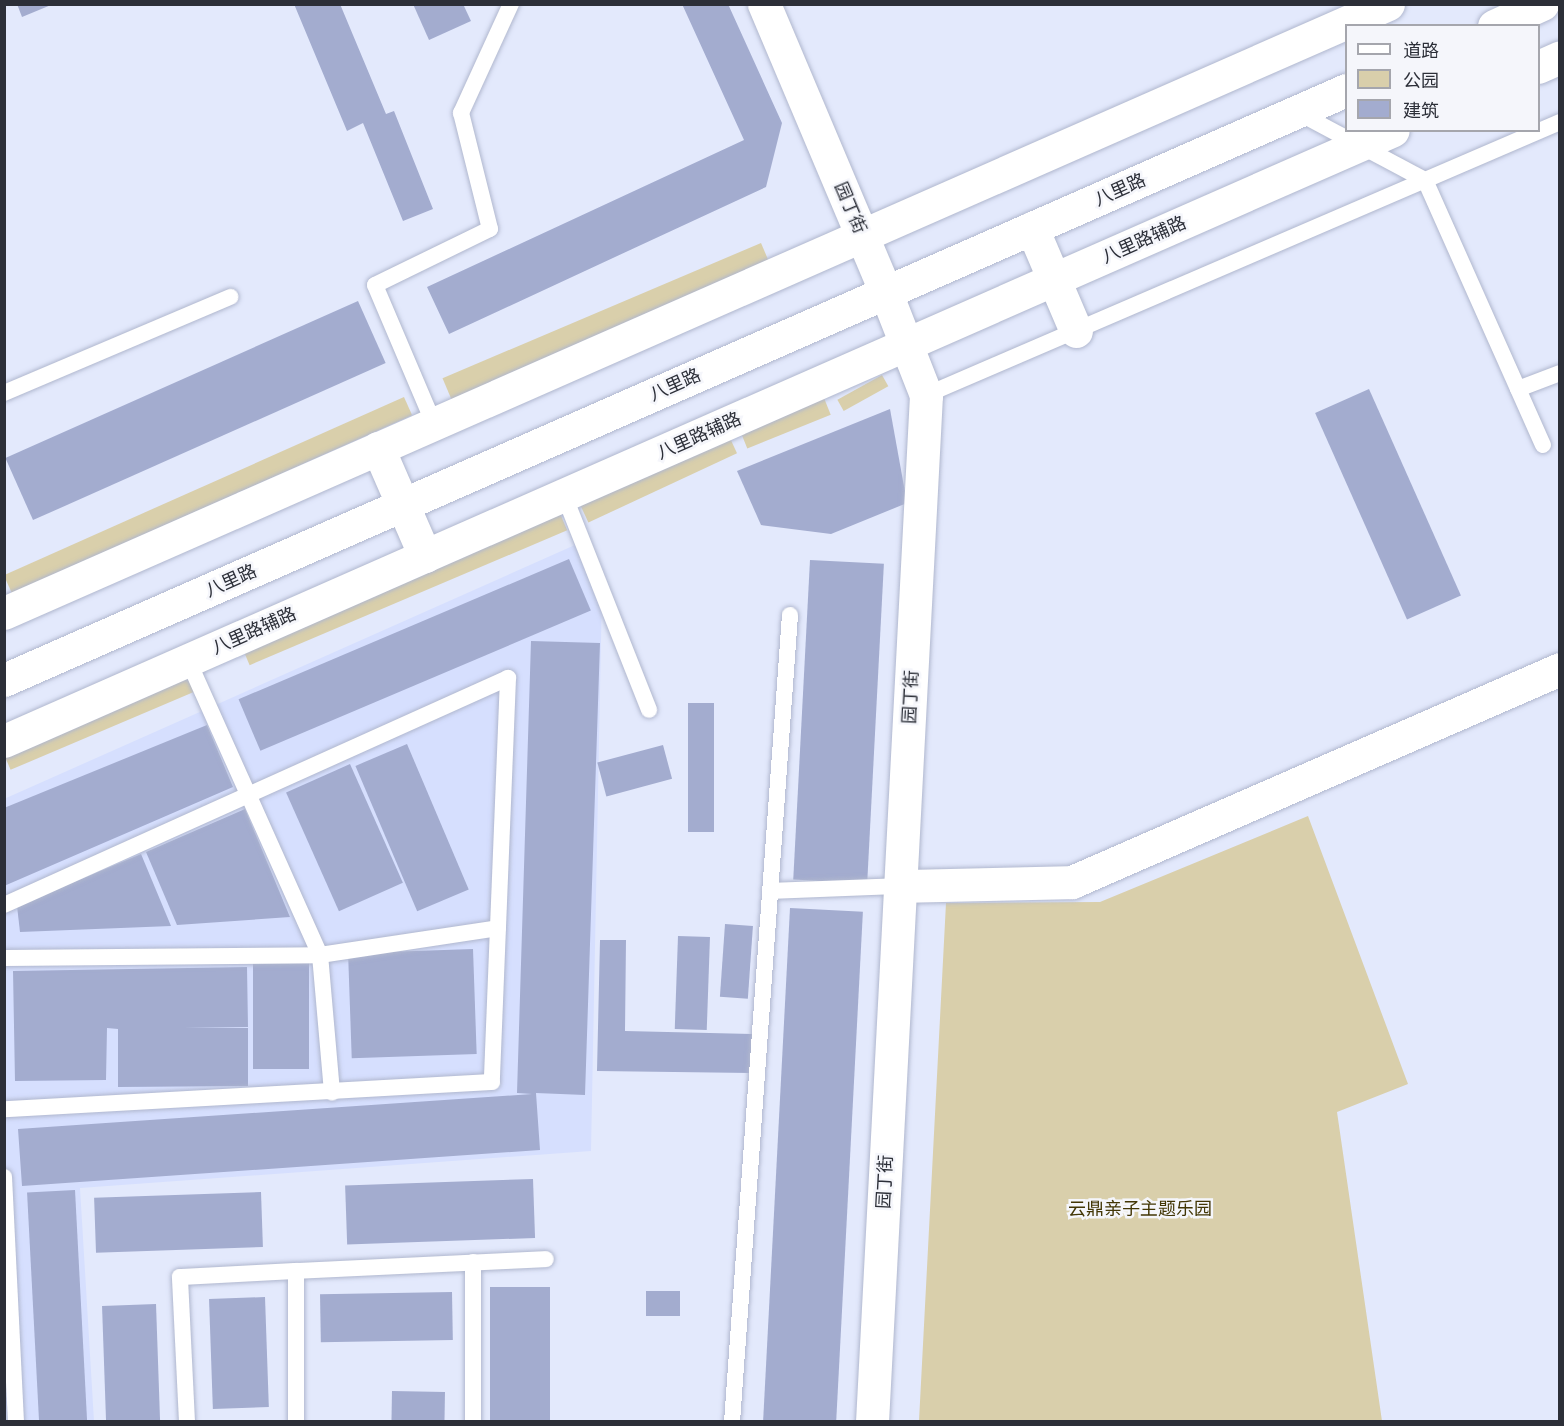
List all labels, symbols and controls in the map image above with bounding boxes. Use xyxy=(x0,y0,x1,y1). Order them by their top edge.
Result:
legend xyxy=(1345,24,1540,132)
text: 道路 xyxy=(1403,40,1439,61)
text: 公园 xyxy=(1403,70,1439,91)
text: 建筑 xyxy=(1403,100,1439,121)
street label: 八里路 xyxy=(1091,169,1149,211)
street label: 园丁街 xyxy=(830,179,870,237)
street label: 八里路辅路 xyxy=(1098,212,1190,268)
street label: 八里路 xyxy=(646,364,704,406)
street label: 八里路辅路 xyxy=(653,408,745,464)
street label: 八里路 xyxy=(202,560,260,602)
street label: 八里路辅路 xyxy=(208,603,300,659)
street label: 园丁街 xyxy=(899,669,923,725)
street label: 园丁街 xyxy=(873,1154,897,1210)
park label: 云鼎亲子主题乐园 xyxy=(1068,1198,1212,1220)

